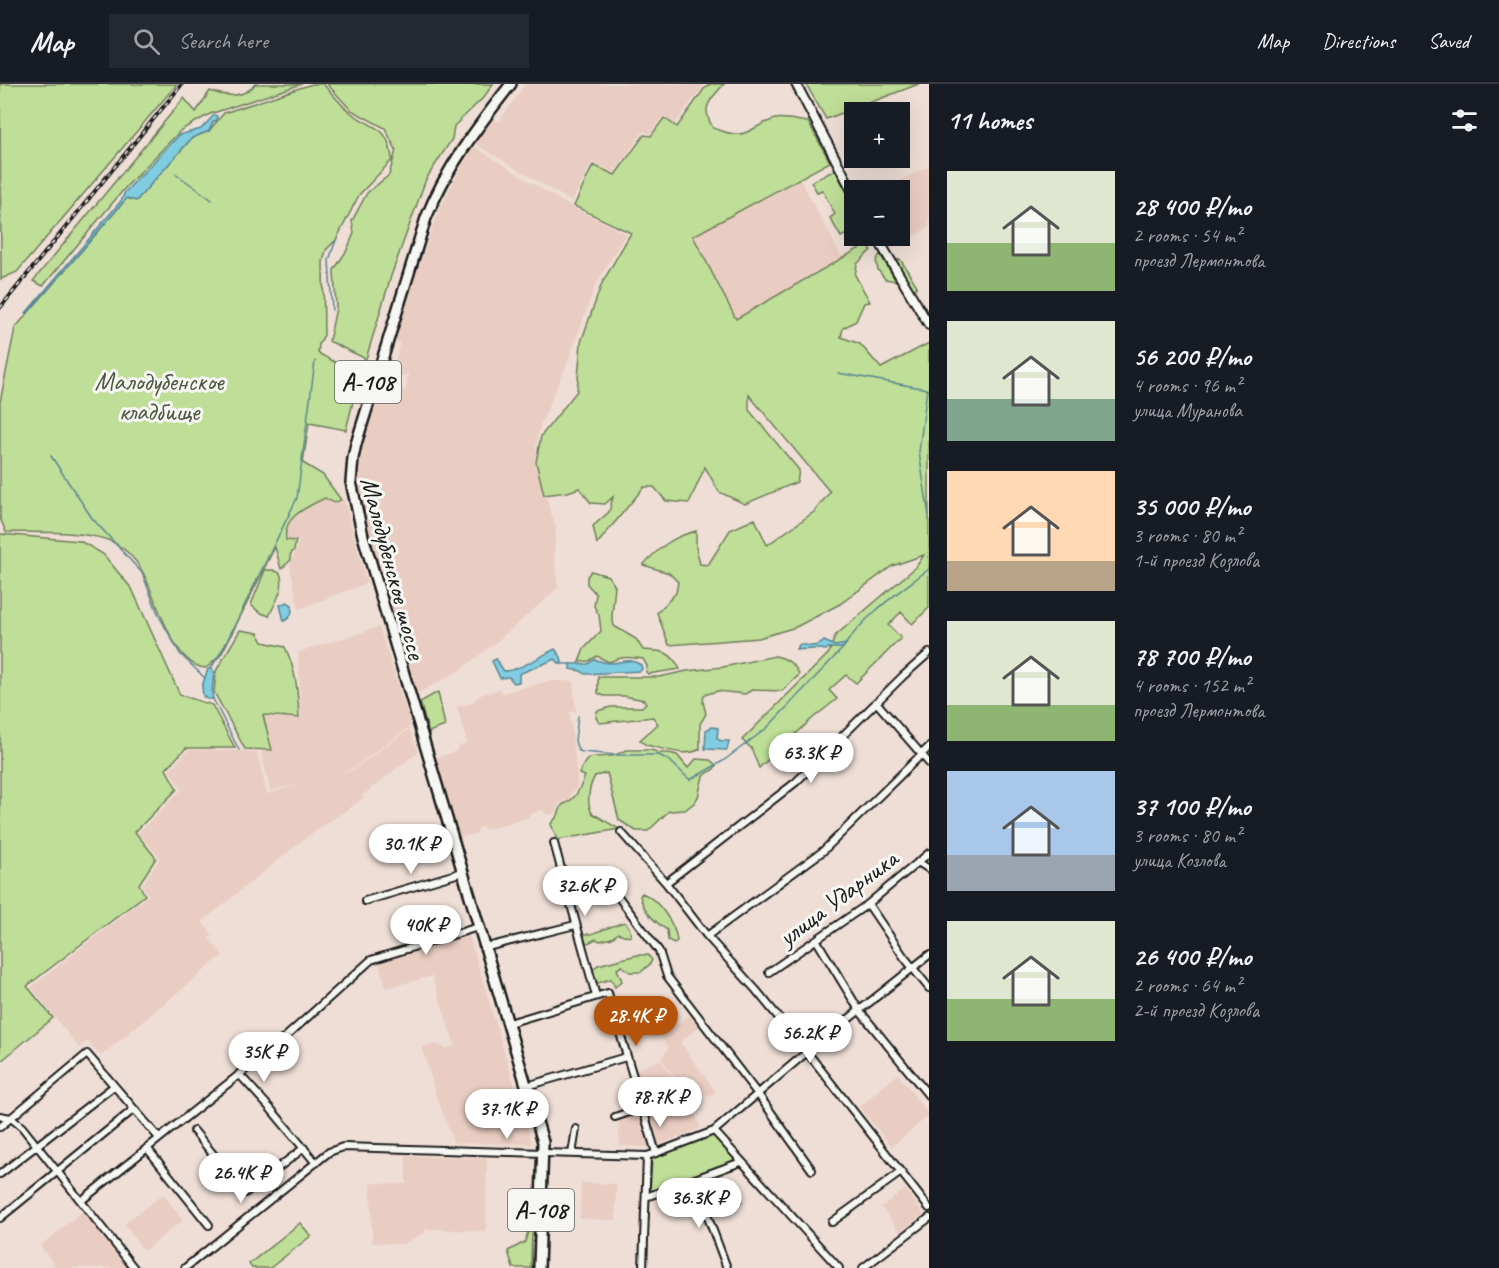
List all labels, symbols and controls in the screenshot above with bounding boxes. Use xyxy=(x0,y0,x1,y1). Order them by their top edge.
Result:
search box xyxy=(109,14,529,68)
text: Map xyxy=(30,24,73,59)
icon: search xyxy=(130,25,163,58)
text: Search here xyxy=(178,27,268,55)
text: Map xyxy=(1257,28,1289,54)
text: Directions xyxy=(1322,28,1395,54)
text: Saved xyxy=(1428,28,1469,54)
map controls xyxy=(844,102,910,246)
button: + xyxy=(844,102,910,168)
text: 11 homes xyxy=(947,104,1032,137)
icon: filters xyxy=(1448,104,1481,137)
button: − xyxy=(844,180,910,246)
text: 28 400 ₽/mo xyxy=(1133,190,1251,223)
icon: home xyxy=(995,195,1067,267)
text: 2 rooms · 54 m² xyxy=(1133,223,1241,248)
text: проезд Лермонтова xyxy=(1133,248,1265,273)
text: 56 200 ₽/mo xyxy=(1133,340,1251,373)
icon: home xyxy=(995,345,1067,417)
road number: А-108 xyxy=(335,361,401,403)
park label: Малодубенское кладбище xyxy=(94,365,225,428)
text: 4 rooms · 96 m² xyxy=(1133,373,1241,398)
text: улица Муранова xyxy=(1133,398,1242,423)
street label: Малодубенское шоссе xyxy=(353,473,434,664)
text: 35 000 ₽/mo xyxy=(1133,490,1250,523)
icon: home xyxy=(995,495,1067,567)
text: 3 rooms · 80 m² xyxy=(1133,523,1241,548)
text: 1-й проезд Козлова xyxy=(1133,548,1259,573)
text: 78 700 ₽/mo xyxy=(1133,640,1251,673)
icon: home xyxy=(995,645,1067,717)
text: 4 rooms · 152 m² xyxy=(1133,673,1250,698)
text: проезд Лермонтова xyxy=(1133,698,1265,723)
pin: 63.3K ₽ xyxy=(756,733,866,784)
text: 63.3K ₽ xyxy=(783,740,839,765)
text: 37 100 ₽/mo xyxy=(1133,790,1251,823)
icon: home xyxy=(995,795,1067,867)
text: 3 rooms · 80 m² xyxy=(1133,823,1241,848)
pin: 30.1K ₽ xyxy=(356,824,466,875)
text: 30.1K ₽ xyxy=(383,831,439,856)
street label: улица Ударника xyxy=(770,841,906,955)
text: улица Козлова xyxy=(1133,848,1226,873)
pin: 32.6K ₽ xyxy=(530,866,640,917)
text: 32.6K ₽ xyxy=(557,873,613,898)
pin: 40K ₽ xyxy=(384,905,468,956)
text: 40K ₽ xyxy=(404,912,448,937)
text: 26 400 ₽/mo xyxy=(1133,940,1251,973)
icon: home xyxy=(995,945,1067,1017)
text: 2 rooms · 64 m² xyxy=(1133,973,1241,998)
pin: 28.4K ₽ xyxy=(581,996,691,1047)
text: 2-й проезд Козлова xyxy=(1133,998,1259,1023)
text: 28.4K ₽ xyxy=(608,1003,664,1028)
pin: 56.2K ₽ xyxy=(755,1013,865,1064)
text: 56.2K ₽ xyxy=(782,1020,838,1045)
pin: 35K ₽ xyxy=(222,1032,306,1083)
text: 35K ₽ xyxy=(242,1039,286,1064)
pin: 78.7K ₽ xyxy=(605,1077,715,1128)
text: 78.7K ₽ xyxy=(632,1084,688,1109)
pin: 37.1K ₽ xyxy=(452,1089,562,1140)
text: 37.1K ₽ xyxy=(479,1096,535,1121)
pin: 26.4K ₽ xyxy=(186,1153,296,1204)
text: 26.4K ₽ xyxy=(213,1160,269,1185)
pin: 36.3K ₽ xyxy=(644,1178,754,1229)
text: 36.3K ₽ xyxy=(671,1185,727,1210)
road number: А-108 xyxy=(508,1189,574,1231)

